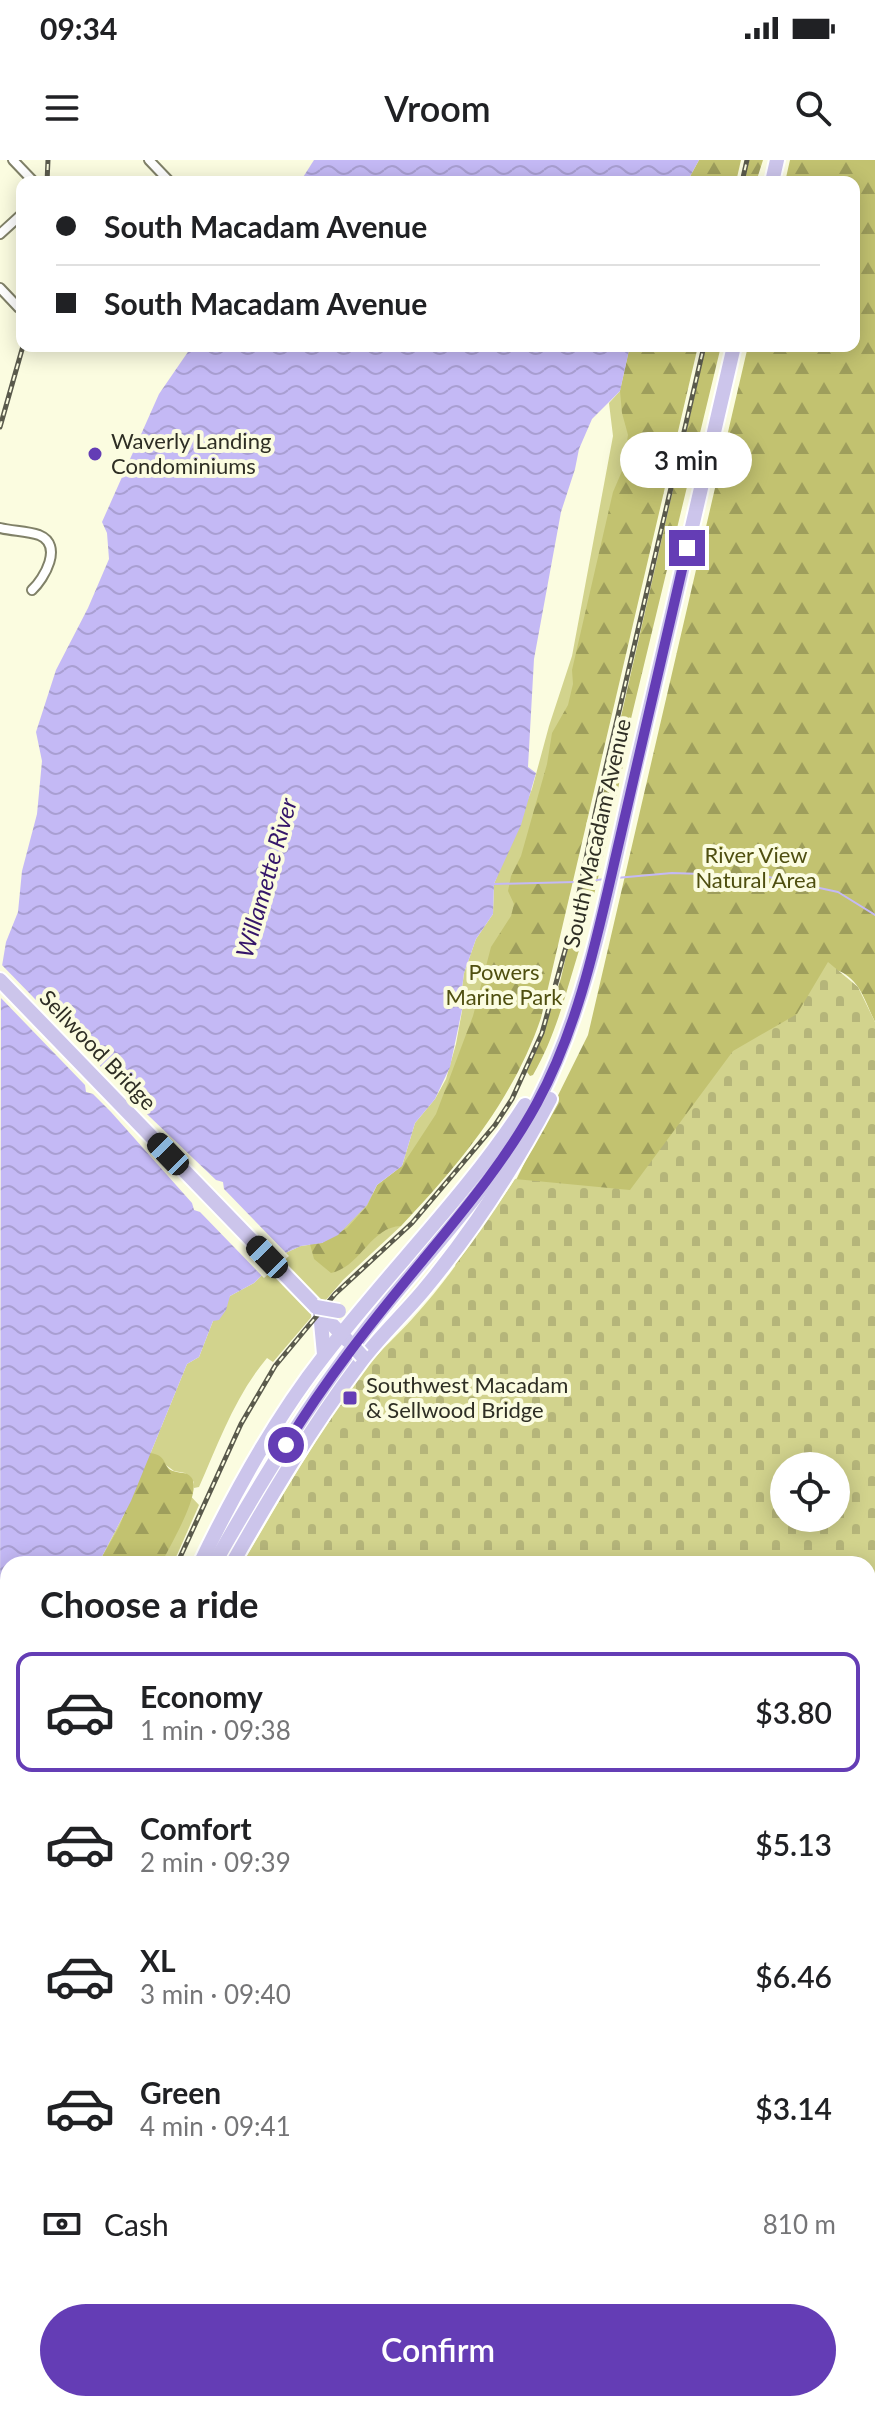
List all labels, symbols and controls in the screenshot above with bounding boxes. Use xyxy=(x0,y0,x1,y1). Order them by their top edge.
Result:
text: 09:34 xyxy=(40,10,117,46)
icon: menu xyxy=(40,86,84,130)
text: Vroom xyxy=(384,86,491,130)
icon: search xyxy=(791,86,835,130)
text: South Macadam Avenue xyxy=(104,208,427,244)
text: South Macadam Avenue xyxy=(104,285,427,321)
place label: Waverly Landing Condominiums xyxy=(111,427,271,479)
callout: 3 min xyxy=(621,432,753,488)
text: 3 min xyxy=(654,444,718,476)
marker: Waverly Landing Condominiums xyxy=(86,445,104,463)
route end xyxy=(669,530,705,566)
street label: South Macadam Avenue xyxy=(557,716,636,950)
water label: Willamette River xyxy=(229,794,302,961)
park label: River View Natural Area xyxy=(695,841,817,893)
park label: Powers Marine Park xyxy=(446,958,563,1010)
street label: Sellwood Bridge xyxy=(34,984,162,1115)
car xyxy=(143,1128,193,1180)
car xyxy=(242,1231,292,1283)
place label: Southwest Macadam & Sellwood Bridge xyxy=(366,1371,568,1423)
marker: Southwest Macadam & Sellwood Bridge xyxy=(341,1389,359,1407)
route start xyxy=(268,1427,304,1463)
map controls xyxy=(770,1452,850,1532)
button: locate xyxy=(770,1452,850,1532)
text: Choose a ride xyxy=(40,1582,259,1626)
icon: car xyxy=(44,1676,116,1748)
text: Economy xyxy=(140,1678,263,1714)
text: $3.80 xyxy=(755,1694,832,1730)
text: 1 min · 09:38 xyxy=(140,1714,291,1746)
icon: car xyxy=(44,1808,116,1880)
text: Comfort xyxy=(140,1810,252,1846)
text: $5.13 xyxy=(755,1826,832,1862)
text: 2 min · 09:39 xyxy=(140,1846,291,1878)
icon: car xyxy=(44,1940,116,2012)
text: XL xyxy=(140,1942,176,1978)
text: $6.46 xyxy=(755,1958,832,1994)
text: 3 min · 09:40 xyxy=(140,1978,291,2010)
icon: car xyxy=(44,2072,116,2144)
text: Green xyxy=(140,2074,221,2110)
text: $3.14 xyxy=(755,2090,832,2126)
text: 4 min · 09:41 xyxy=(140,2110,291,2142)
icon: cash xyxy=(40,2202,84,2246)
text: Cash xyxy=(104,2206,169,2242)
text: 810 m xyxy=(763,2208,836,2240)
button: Confirm xyxy=(40,2304,836,2396)

